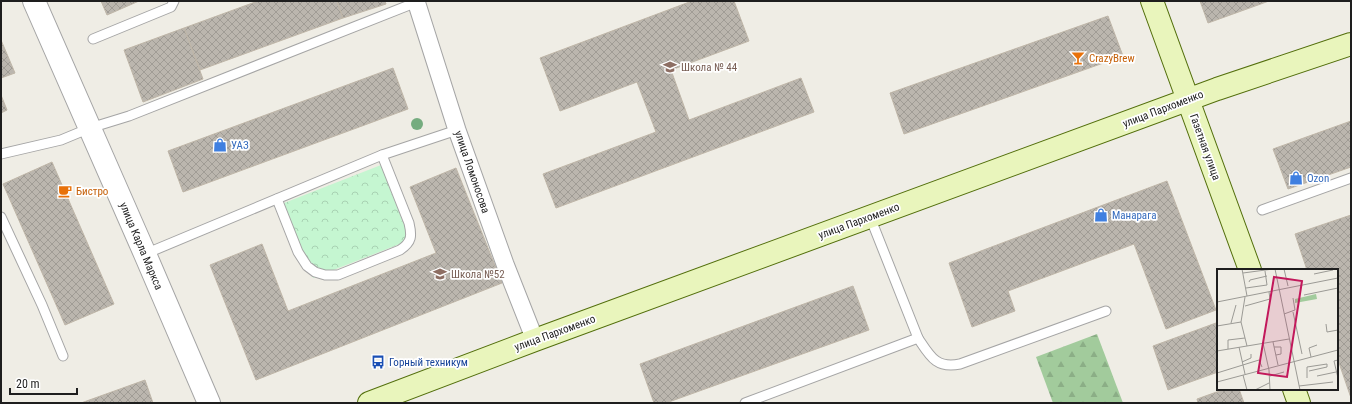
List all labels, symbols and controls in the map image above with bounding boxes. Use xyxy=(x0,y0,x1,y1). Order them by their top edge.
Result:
bar icon: CrazyBrew xyxy=(1070,50,1086,66)
place label: CrazyBrew xyxy=(1089,52,1135,65)
school or university icon: Школа № 44 xyxy=(662,59,678,75)
place label: Школа № 44 xyxy=(681,61,738,74)
street label: улица Пархоменко xyxy=(1121,87,1206,130)
street label: Газетная улица xyxy=(1187,112,1223,182)
street label: улица Ломоносова xyxy=(452,129,492,215)
shop icon: УАЗ xyxy=(212,137,228,153)
place label: УАЗ xyxy=(231,139,249,152)
shop icon: Ozon xyxy=(1288,170,1304,186)
place label: Ozon xyxy=(1307,172,1329,185)
cafe icon: Бистро xyxy=(57,183,73,199)
place label: Бистро xyxy=(76,185,109,198)
street label: улица Карла Маркса xyxy=(117,200,165,292)
street label: улица Пархоменко xyxy=(817,200,902,242)
shop icon: Манарага xyxy=(1093,207,1109,223)
place label: Манарага xyxy=(1112,209,1157,222)
school or university icon: Школа №52 xyxy=(432,266,448,282)
place label: Школа №52 xyxy=(451,268,505,281)
inset map xyxy=(1217,269,1338,390)
street label: улица Пархоменко xyxy=(513,312,598,354)
bus stop icon: Горный техникум xyxy=(370,354,386,370)
place label: Горный техникум xyxy=(389,356,468,369)
scale bar xyxy=(10,370,77,396)
text: 20 m xyxy=(16,377,40,391)

